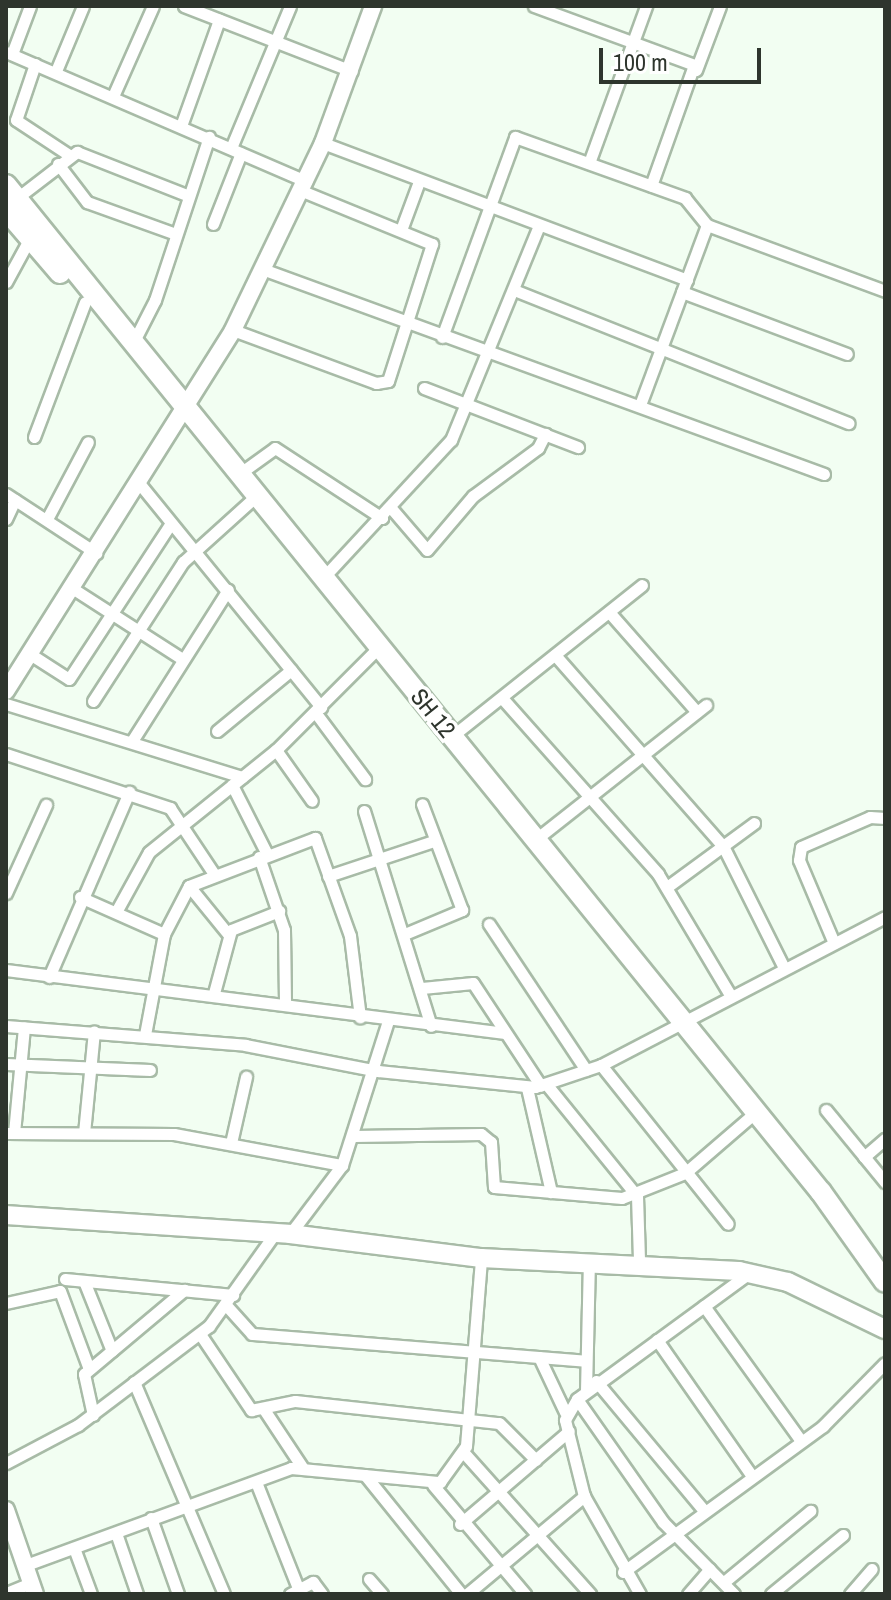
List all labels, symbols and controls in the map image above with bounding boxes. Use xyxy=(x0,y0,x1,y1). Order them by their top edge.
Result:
scale bar xyxy=(603,32,765,82)
text: 100 m xyxy=(613,46,668,78)
street label: SH 12 xyxy=(405,683,461,743)

